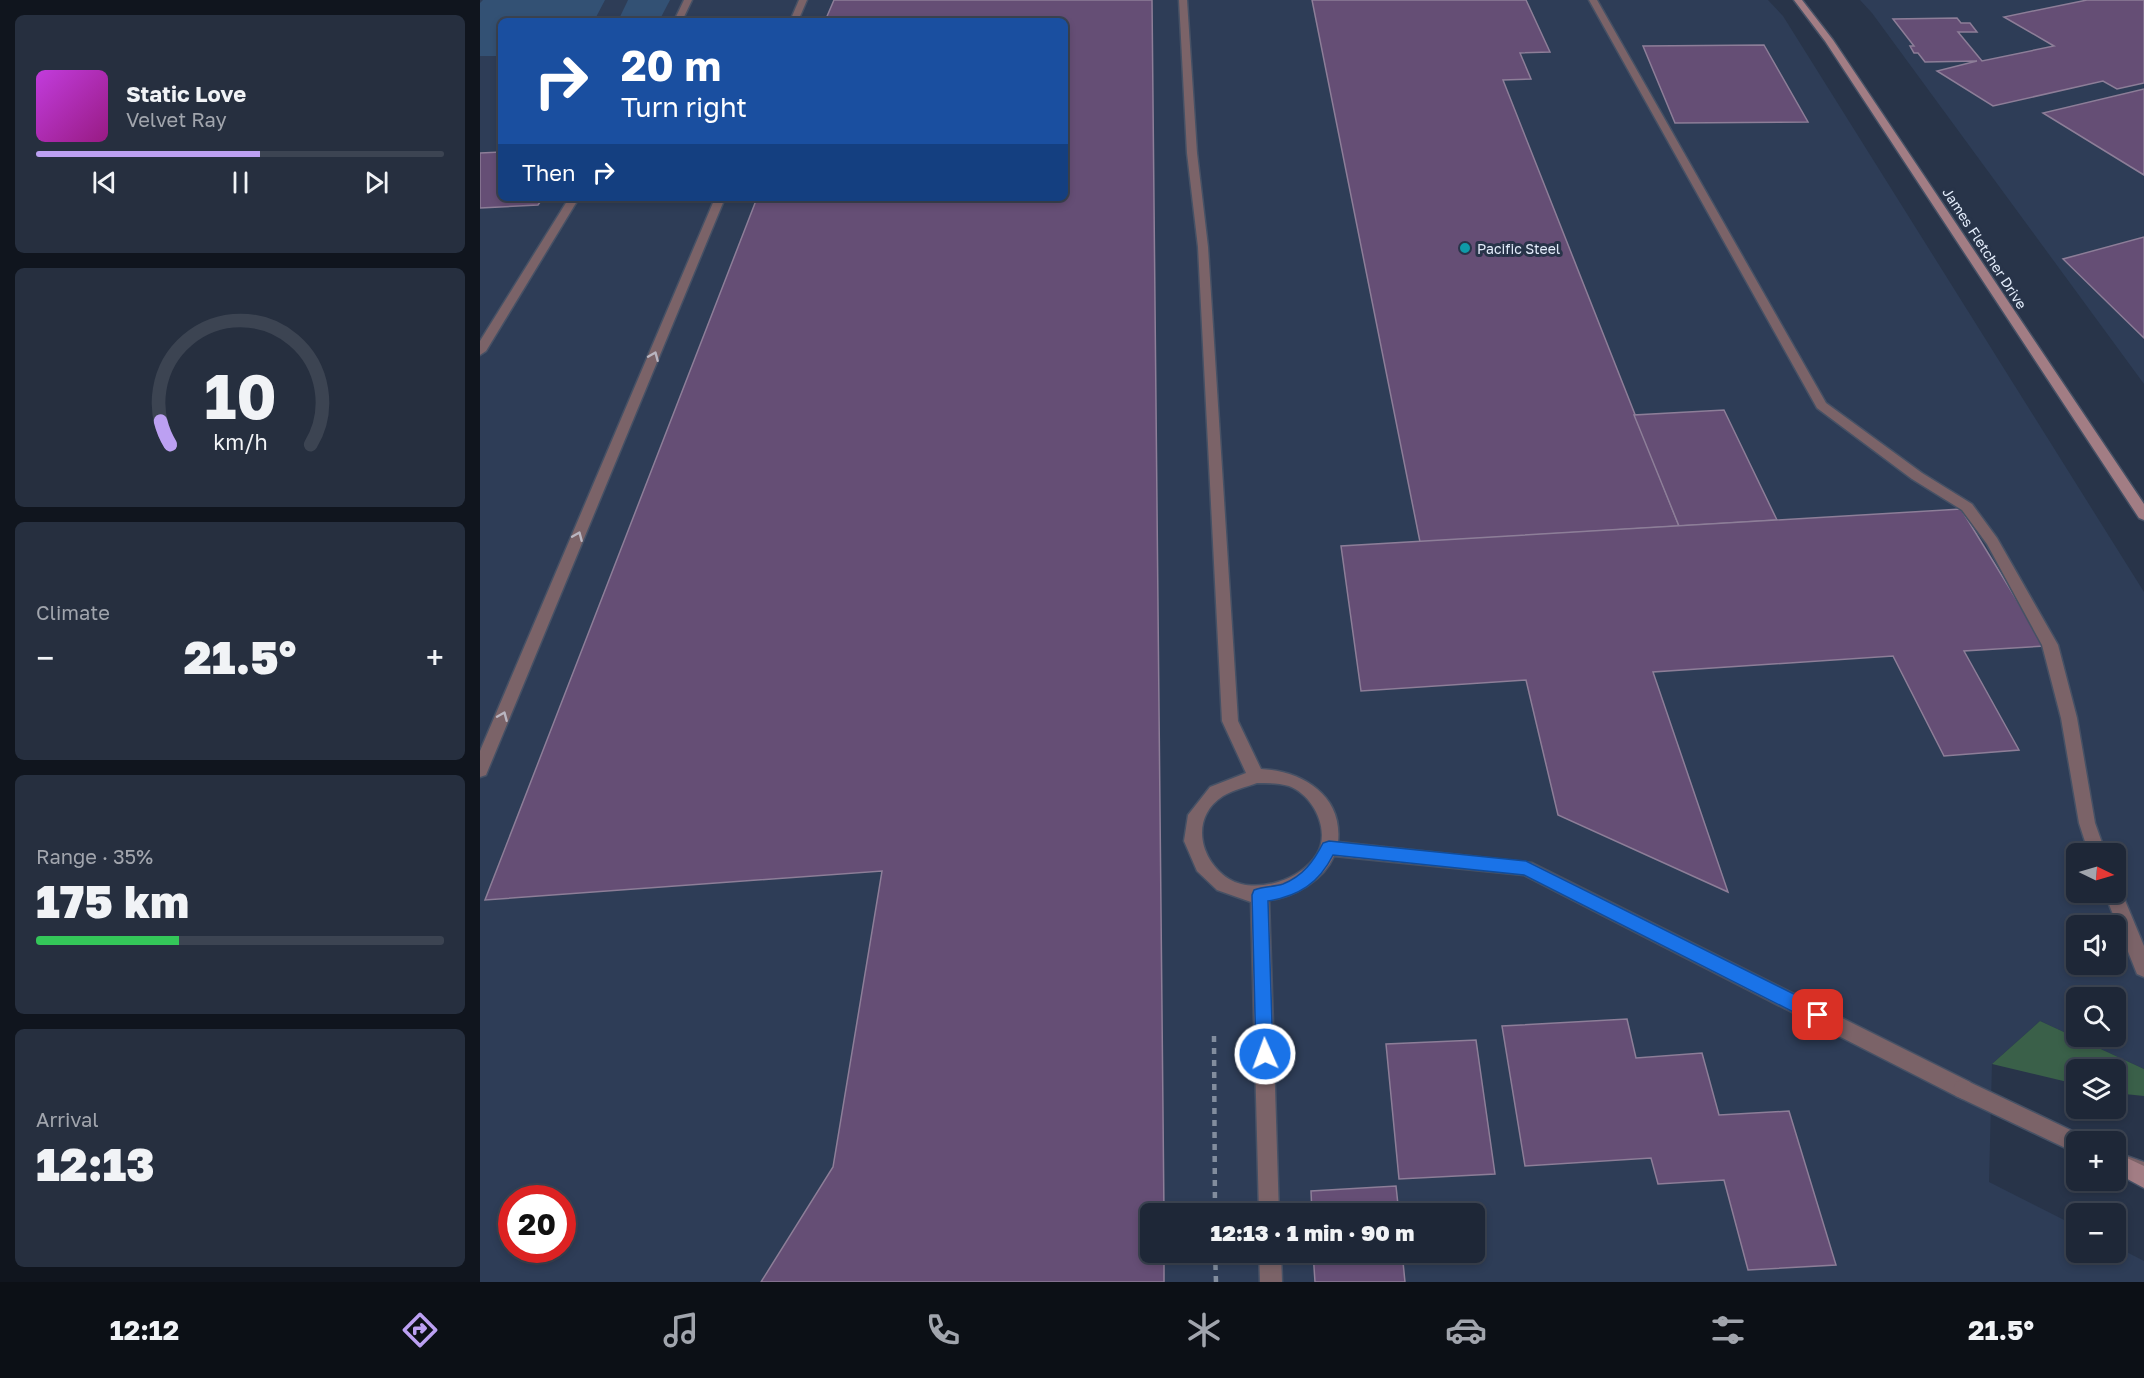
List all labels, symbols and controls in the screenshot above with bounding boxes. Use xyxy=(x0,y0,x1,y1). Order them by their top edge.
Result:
text: 20 m xyxy=(621,40,721,90)
icon: right xyxy=(522,42,600,120)
text: Static Love xyxy=(126,80,246,107)
text: Turn right xyxy=(621,91,747,123)
text: Velvet Ray xyxy=(126,107,227,131)
icon: right xyxy=(587,156,620,189)
text: Then xyxy=(522,159,575,186)
icon: previous xyxy=(88,166,121,199)
icon: pause xyxy=(224,166,257,199)
icon: next xyxy=(360,166,393,199)
street label: James Fletcher Drive xyxy=(1939,184,2031,312)
place label: Pacific Steel xyxy=(1477,240,1560,257)
marker: Pacific Steel xyxy=(1458,241,1472,255)
one-way arrow xyxy=(646,351,658,362)
text: 10 xyxy=(204,358,276,433)
text: km/h xyxy=(213,429,267,455)
one-way arrow xyxy=(571,531,583,542)
text: Climate xyxy=(36,600,110,624)
text: 21.5° xyxy=(184,630,296,684)
text: − xyxy=(36,638,54,677)
text: + xyxy=(426,638,444,677)
one-way arrow xyxy=(496,711,508,722)
north arrow xyxy=(2066,843,2126,903)
map controls xyxy=(2066,843,2126,1263)
text: Range · 35% xyxy=(36,844,153,868)
text: 175 km xyxy=(36,874,189,928)
button: sound xyxy=(2066,915,2126,975)
button: search xyxy=(2066,987,2126,1047)
pin xyxy=(1792,989,1843,1040)
icon: arrive xyxy=(1801,998,1834,1031)
position arrow xyxy=(1233,1022,1297,1086)
button: layers xyxy=(2066,1059,2126,1119)
text: Arrival xyxy=(36,1107,99,1131)
button: + xyxy=(2066,1131,2126,1191)
text: 12:13 xyxy=(36,1137,155,1191)
speed limit sign: 20 xyxy=(498,1185,576,1263)
button: − xyxy=(2066,1203,2126,1263)
text: 12:13 · 1 min · 90 m xyxy=(1211,1219,1414,1246)
icon: directions xyxy=(399,1309,441,1351)
icon: music xyxy=(660,1309,702,1351)
icon: phone xyxy=(922,1309,964,1351)
icon: climate xyxy=(1183,1309,1225,1351)
icon: car xyxy=(1445,1309,1487,1351)
icon: filters xyxy=(1707,1309,1749,1351)
text: 12:12 xyxy=(110,1314,179,1346)
text: 21.5° xyxy=(1968,1314,2034,1346)

